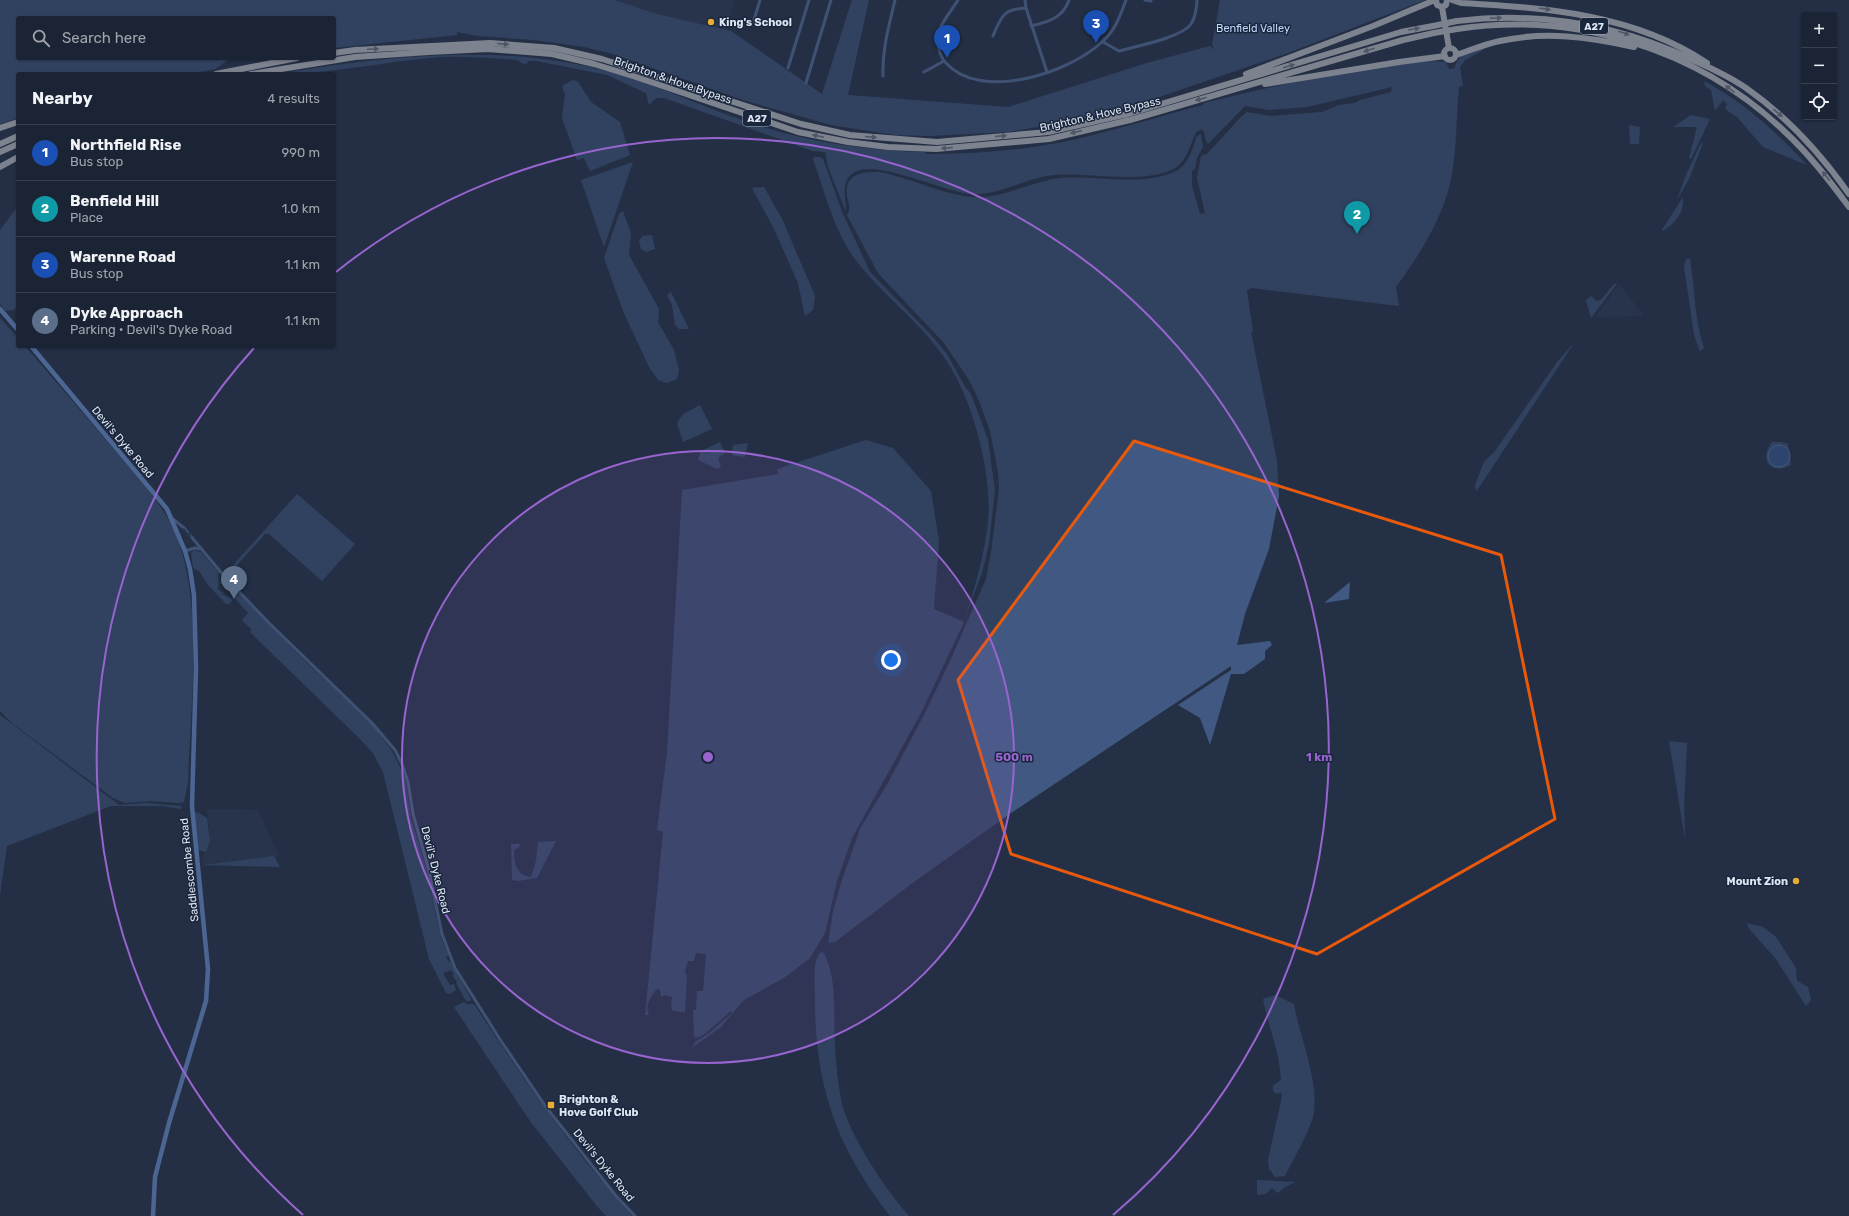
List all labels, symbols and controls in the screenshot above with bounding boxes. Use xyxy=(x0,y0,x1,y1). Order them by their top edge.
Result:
one-way arrow xyxy=(1539,6,1551,12)
pin: 3 xyxy=(1083,10,1109,43)
map controls xyxy=(1801,12,1837,120)
button: + xyxy=(1801,12,1837,48)
one-way arrow xyxy=(1490,14,1502,21)
search box xyxy=(16,16,336,60)
place label: King's School xyxy=(719,16,792,29)
marker: King's School xyxy=(706,17,716,27)
road number: A27 xyxy=(1580,18,1608,34)
park label: Benfield Valley xyxy=(1216,22,1290,35)
pin: 1 xyxy=(934,25,960,58)
one-way arrow xyxy=(1408,26,1420,32)
icon: search xyxy=(30,27,52,49)
text: Search here xyxy=(62,29,146,47)
one-way arrow xyxy=(1618,31,1630,37)
one-way arrow xyxy=(497,40,509,47)
one-way arrow xyxy=(367,45,379,52)
one-way arrow xyxy=(1362,47,1374,53)
button: − xyxy=(1801,48,1837,84)
street label: Brighton & Hove Bypass xyxy=(612,54,734,107)
one-way arrow xyxy=(1283,63,1295,69)
button: locate xyxy=(1801,84,1837,120)
one-way arrow xyxy=(1725,85,1735,93)
text: Nearby xyxy=(32,88,93,108)
text: 4 results xyxy=(267,91,320,106)
street label: Brighton & Hove Bypass xyxy=(1038,94,1162,135)
one-way arrow xyxy=(1195,96,1207,102)
one-way arrow xyxy=(1772,108,1783,117)
road number: A27 xyxy=(743,110,771,126)
one-way arrow xyxy=(1069,130,1082,136)
one-way arrow xyxy=(812,132,824,138)
one-way arrow xyxy=(865,133,878,140)
one-way arrow xyxy=(995,133,1007,139)
text: Northfield Rise xyxy=(70,136,181,154)
text: 1 xyxy=(42,145,48,160)
text: 990 m xyxy=(282,145,320,160)
one-way arrow xyxy=(941,145,953,152)
text: Bus stop xyxy=(70,154,123,169)
one-way arrow xyxy=(1822,170,1830,181)
text: Benfield Hill xyxy=(70,192,159,210)
text: 2 xyxy=(41,201,49,216)
text: 1.0 km xyxy=(282,201,320,216)
pin: 2 xyxy=(1344,201,1370,234)
text: Place xyxy=(70,210,103,225)
text: Warenne Road xyxy=(70,248,176,266)
text: 3 xyxy=(41,257,49,272)
text: 1.1 km xyxy=(285,257,320,272)
text: Bus stop xyxy=(70,266,123,281)
text: Dyke Approach xyxy=(70,304,183,322)
text: 4 xyxy=(41,313,49,328)
text: 1.1 km xyxy=(285,313,320,328)
text: Parking · Devil's Dyke Road xyxy=(70,322,232,337)
street label: Devil's Dyke Road xyxy=(89,404,156,481)
one-way arrow xyxy=(183,528,192,538)
pin: 4 xyxy=(221,566,247,599)
your location xyxy=(881,650,901,670)
centre of rings xyxy=(701,750,715,764)
text: 500 m xyxy=(995,750,1033,764)
text: 1 km xyxy=(1306,750,1332,764)
street label: Saddlescombe Road xyxy=(178,818,201,922)
street label: Devil's Dyke Road xyxy=(418,825,453,915)
place label: Mount Zion xyxy=(1727,875,1788,888)
marker: Mount Zion xyxy=(1791,876,1801,886)
place label: Brighton & Hove Golf Club xyxy=(559,1093,639,1119)
marker: Brighton & Hove Golf Club xyxy=(546,1100,556,1110)
street label: Devil's Dyke Road xyxy=(570,1126,637,1204)

